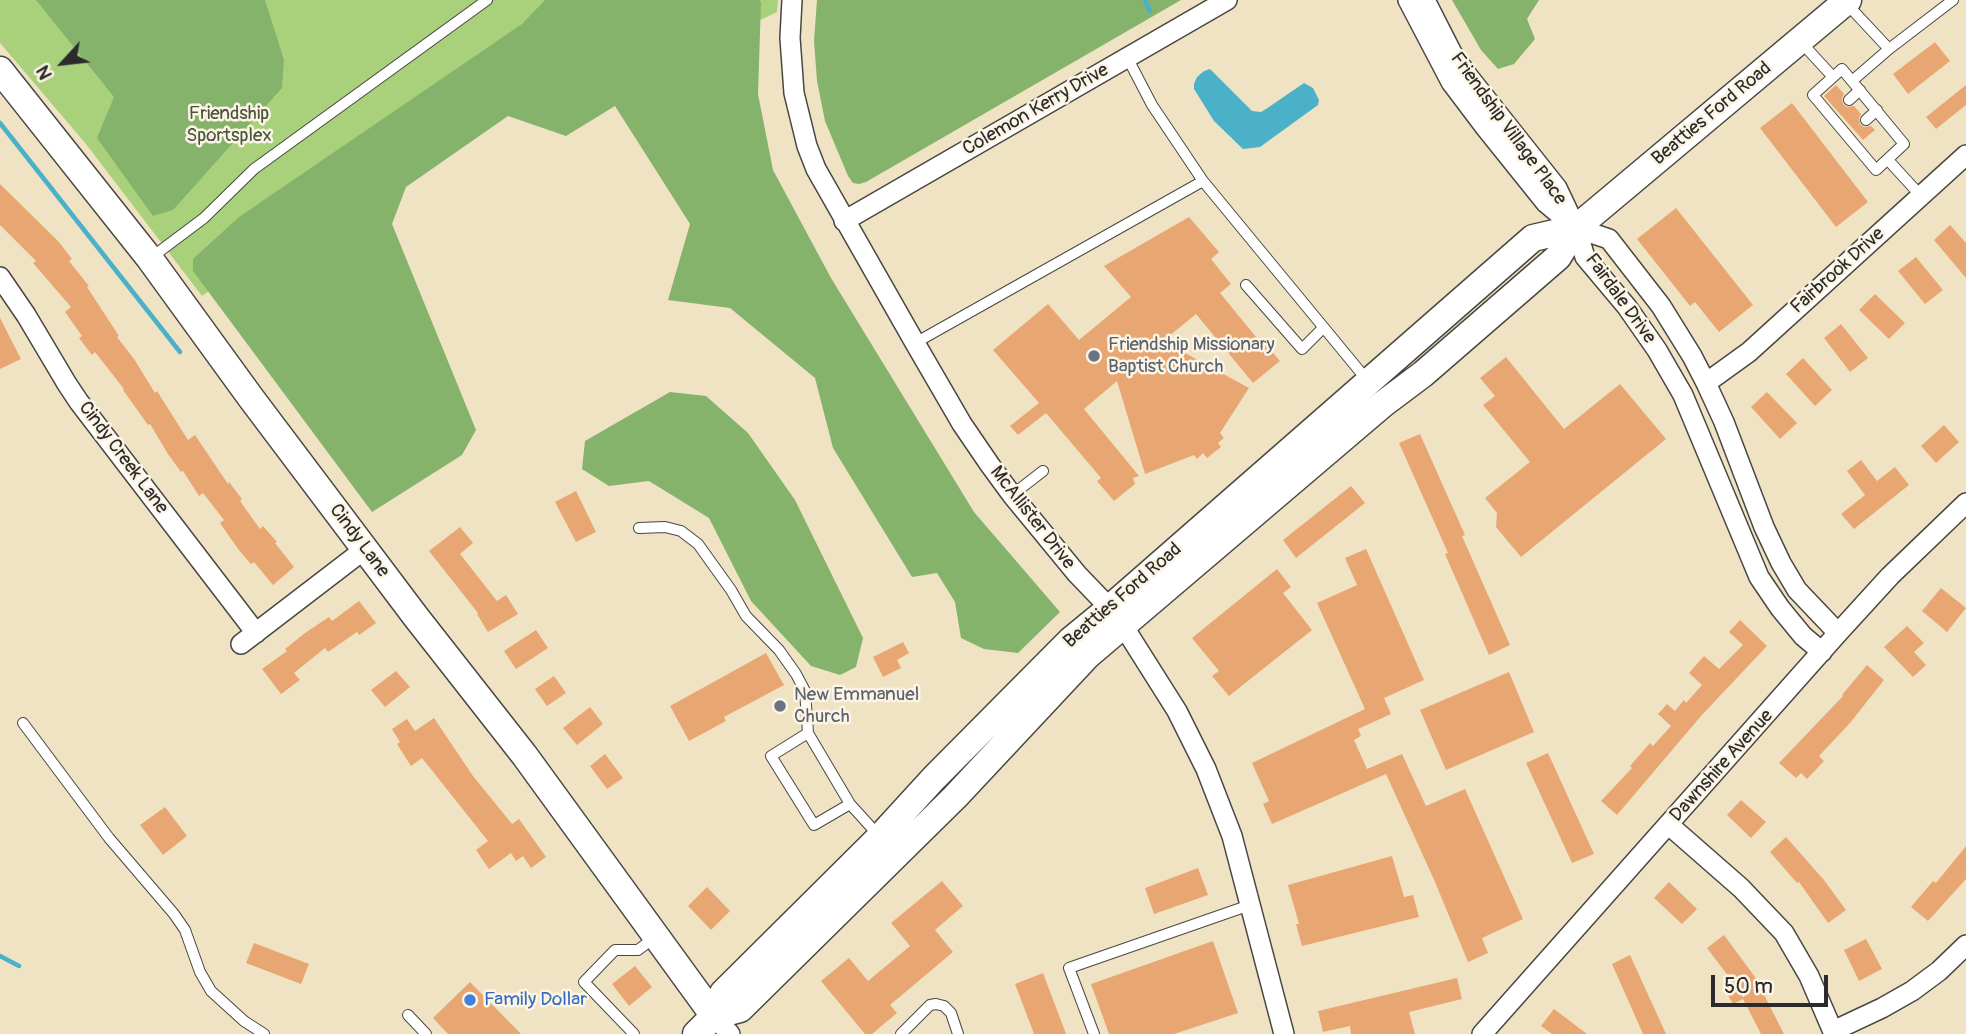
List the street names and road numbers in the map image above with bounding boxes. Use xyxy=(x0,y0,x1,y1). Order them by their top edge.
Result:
street label: Friendship Village Place xyxy=(1445,48,1571,210)
street label: Beatties Ford Road xyxy=(1648,57,1776,171)
street label: Colemon Kerry Drive xyxy=(959,59,1113,161)
street label: Fairbrook Drive xyxy=(1787,223,1889,319)
street label: Fairdale Drive xyxy=(1580,250,1660,348)
street label: Cindy Creek Lane xyxy=(73,397,173,519)
street label: McAllister Drive xyxy=(985,462,1079,574)
street label: Cindy Lane xyxy=(324,500,394,582)
street label: Beatties Ford Road xyxy=(1059,539,1187,653)
street label: Dawnshire Avenue xyxy=(1666,705,1778,827)

